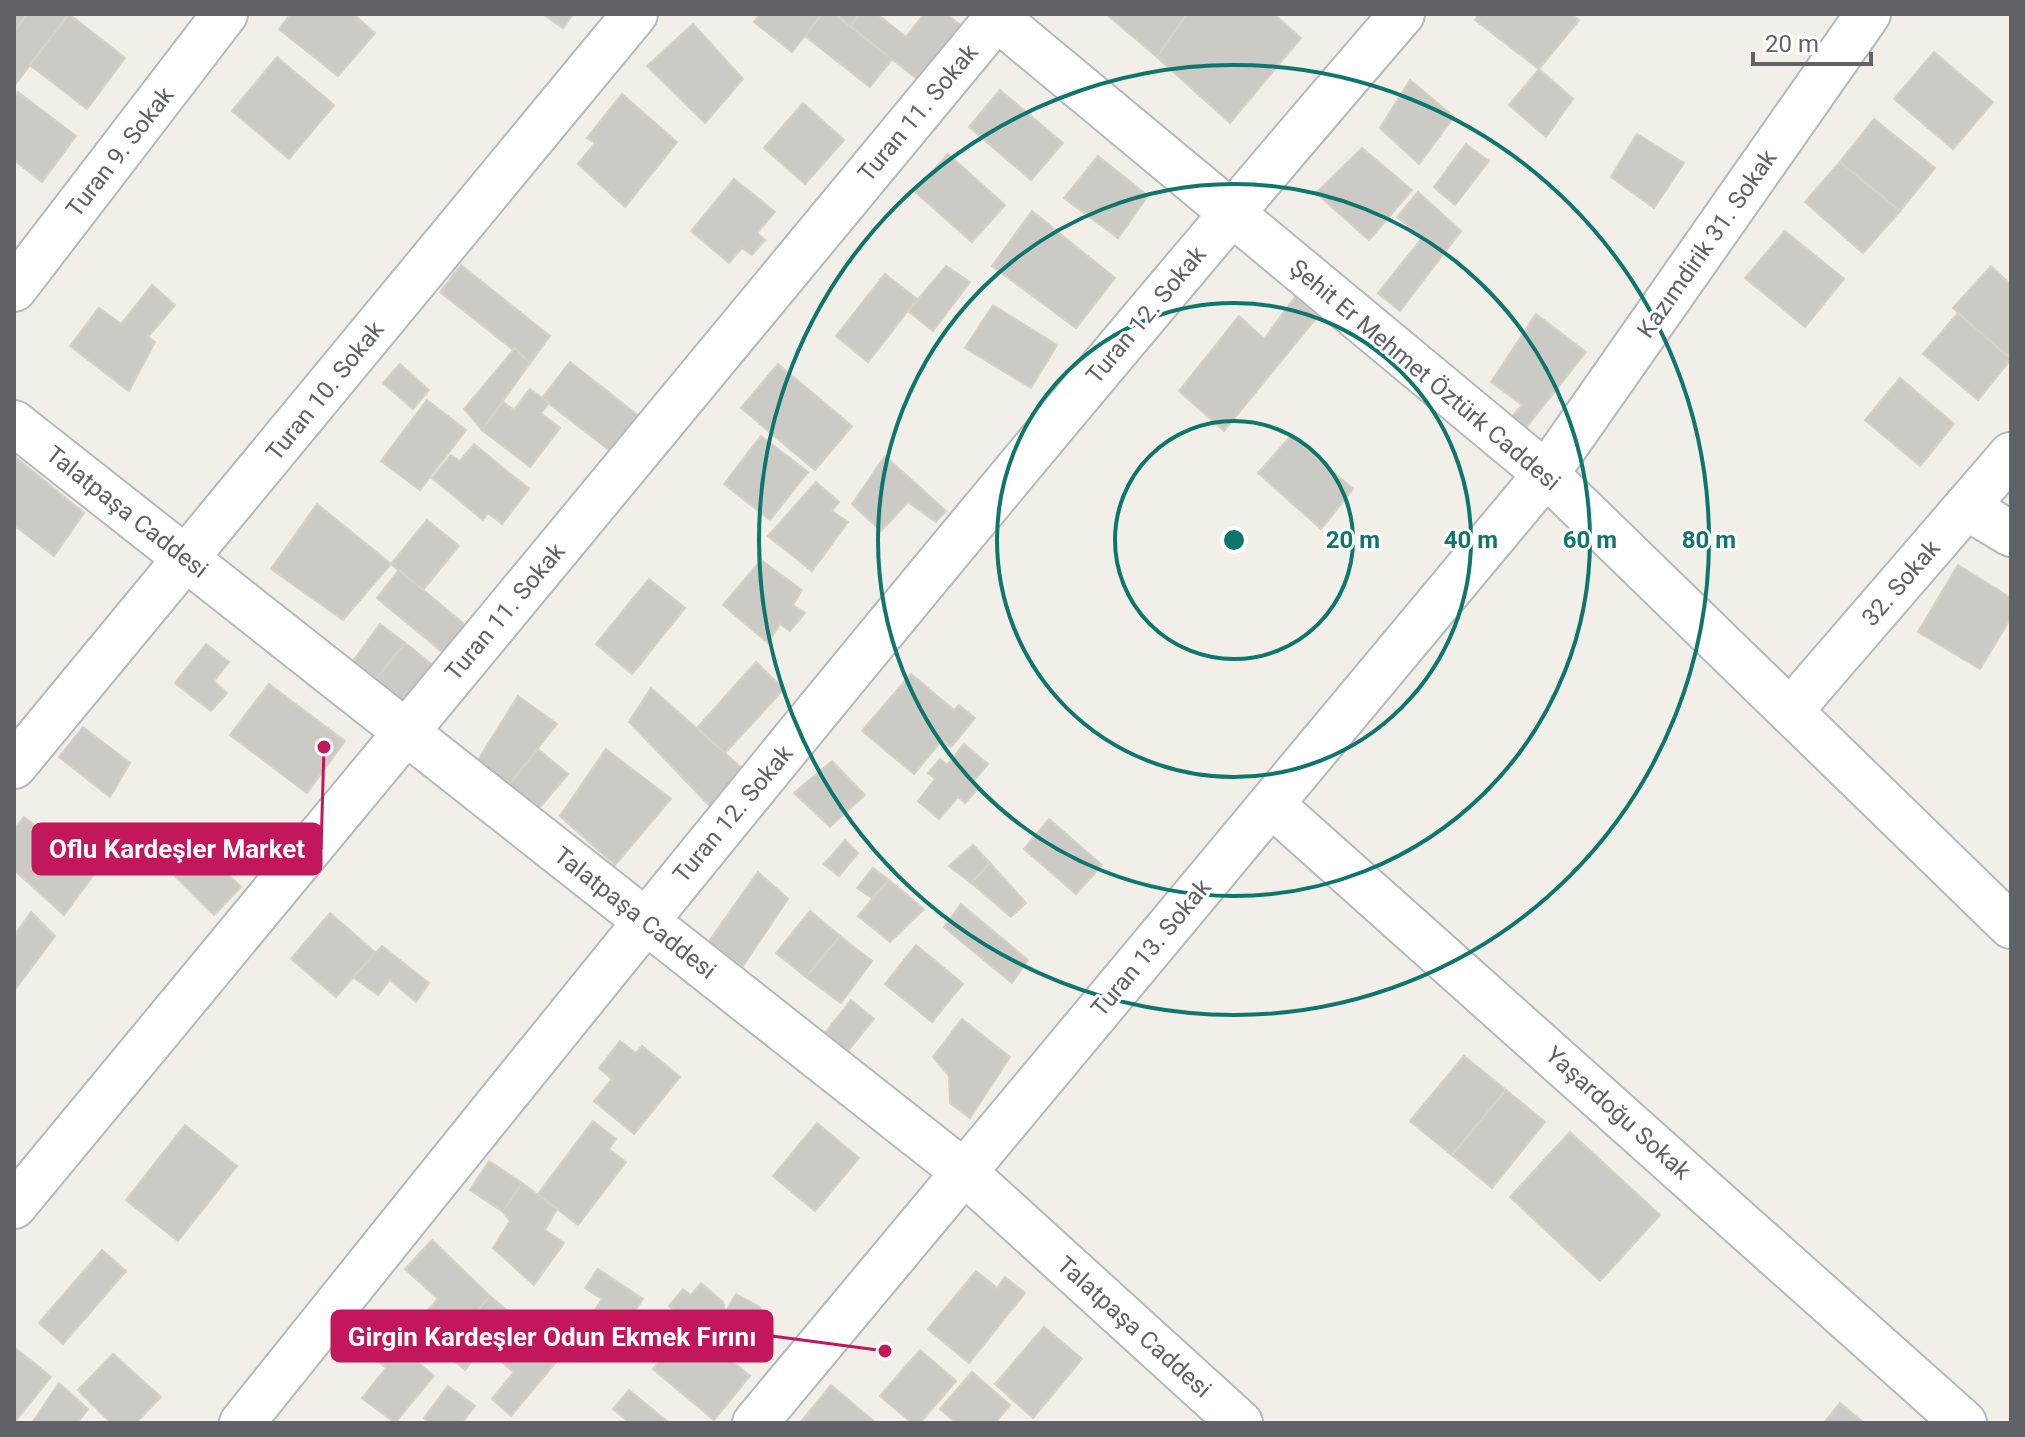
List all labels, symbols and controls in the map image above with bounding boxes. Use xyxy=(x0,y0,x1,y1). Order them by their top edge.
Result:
scale bar xyxy=(1753,16,1871,66)
text: 20 m xyxy=(1765,30,1819,58)
street label: Turan 11. Sokak xyxy=(852,38,984,187)
street label: Turan 9. Sokak xyxy=(60,81,180,223)
street label: Kazımdirik 31. Sokak xyxy=(1632,144,1783,343)
street label: Turan 12. Sokak xyxy=(1080,240,1212,389)
street label: Şehit Er Mehmet Öztürk Caddesi xyxy=(1284,254,1566,496)
street label: Turan 10. Sokak xyxy=(260,315,390,466)
street label: Talatpaşa Caddesi xyxy=(41,440,213,584)
centre of rings xyxy=(1220,526,1248,554)
text: 20 m xyxy=(1326,526,1380,554)
text: 40 m xyxy=(1444,526,1498,554)
text: 60 m xyxy=(1563,526,1617,554)
text: 80 m xyxy=(1682,526,1736,554)
street label: 32. Sokak xyxy=(1856,534,1946,632)
street label: Turan 11. Sokak xyxy=(439,537,571,686)
street label: Turan 12. Sokak xyxy=(667,739,799,888)
callout: Oflu Kardeşler Market xyxy=(33,824,321,874)
text: Oflu Kardeşler Market xyxy=(49,834,305,864)
street label: Talatpaşa Caddesi xyxy=(549,841,721,985)
street label: Turan 13. Sokak xyxy=(1085,873,1217,1022)
street label: Yaşardoğu Sokak xyxy=(1540,1041,1697,1186)
street label: Talatpaşa Caddesi xyxy=(1051,1251,1217,1403)
callout: Girgin Kardeşler Odun Ekmek Fırını xyxy=(332,1311,772,1361)
text: Girgin Kardeşler Odun Ekmek Fırını xyxy=(348,1322,756,1352)

